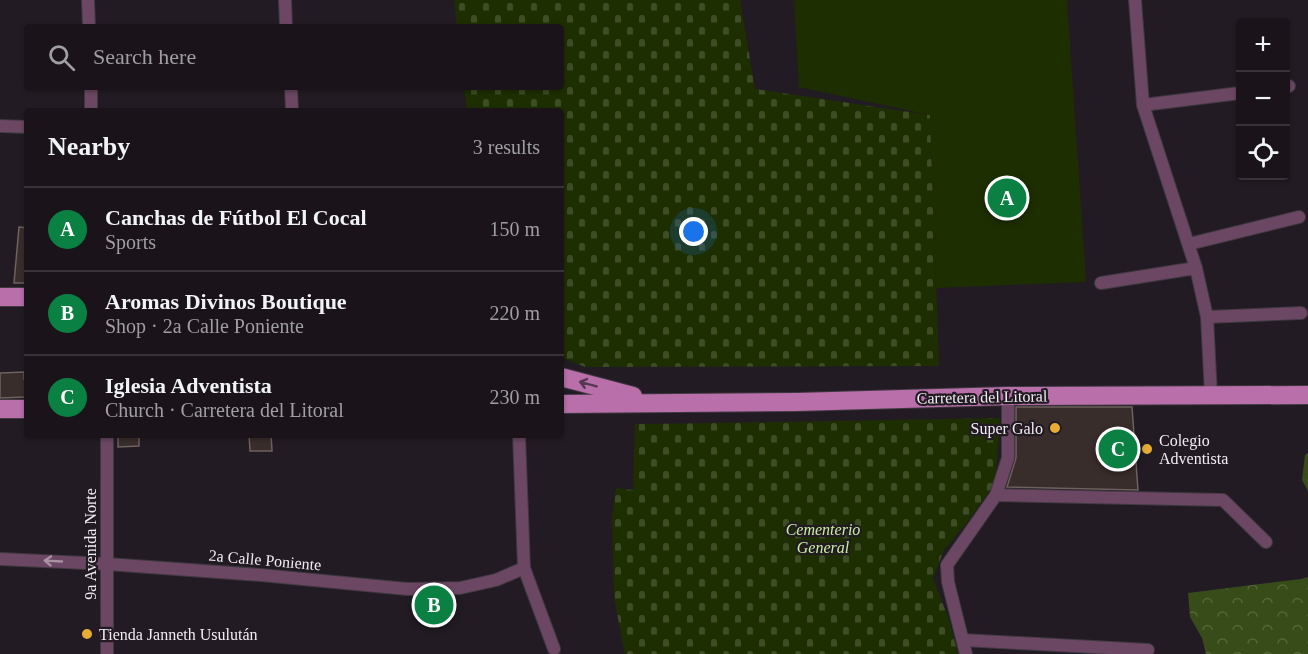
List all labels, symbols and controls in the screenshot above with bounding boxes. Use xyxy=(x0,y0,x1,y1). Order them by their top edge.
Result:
map controls xyxy=(1236,18,1290,180)
button: + xyxy=(1236,18,1290,72)
search box xyxy=(24,24,564,90)
icon: search xyxy=(45,41,78,74)
text: Search here xyxy=(93,44,196,69)
button: − xyxy=(1236,72,1290,126)
button: locate xyxy=(1236,126,1290,180)
text: Nearby xyxy=(48,132,130,161)
text: 3 results xyxy=(473,136,540,158)
pin: A xyxy=(988,176,1026,220)
text: Canchas de Fútbol El Cocal xyxy=(105,205,367,230)
your location xyxy=(679,217,708,246)
text: A xyxy=(60,218,75,240)
text: 150 m xyxy=(489,218,540,240)
text: Sports xyxy=(105,231,156,253)
text: Aromas Divinos Boutique xyxy=(105,289,347,314)
text: B xyxy=(61,302,74,324)
text: 220 m xyxy=(489,302,540,324)
text: Shop · 2a Calle Poniente xyxy=(105,315,304,337)
text: Iglesia Adventista xyxy=(105,373,272,398)
one-way arrow xyxy=(579,378,598,389)
text: C xyxy=(60,386,75,408)
text: 230 m xyxy=(489,386,540,408)
street label: Carretera del Litoral xyxy=(917,387,1048,407)
text: Church · Carretera del Litoral xyxy=(105,399,344,421)
place label: Super Galo xyxy=(971,420,1043,438)
marker: Super Galo xyxy=(1048,421,1062,435)
pin: C xyxy=(1098,426,1138,472)
place label: Colegio Adventista xyxy=(1159,432,1228,467)
marker: Colegio Adventista xyxy=(1140,442,1154,456)
street label: 9a Avenida Norte xyxy=(82,488,99,600)
park label: Cementerio General xyxy=(786,521,860,556)
street label: 2a Calle Poniente xyxy=(208,547,322,573)
one-way arrow xyxy=(44,556,64,567)
pin: B xyxy=(414,582,454,628)
place label: Tienda Janneth Usulután xyxy=(99,626,258,643)
marker: Tienda Janneth Usulután xyxy=(80,627,94,641)

